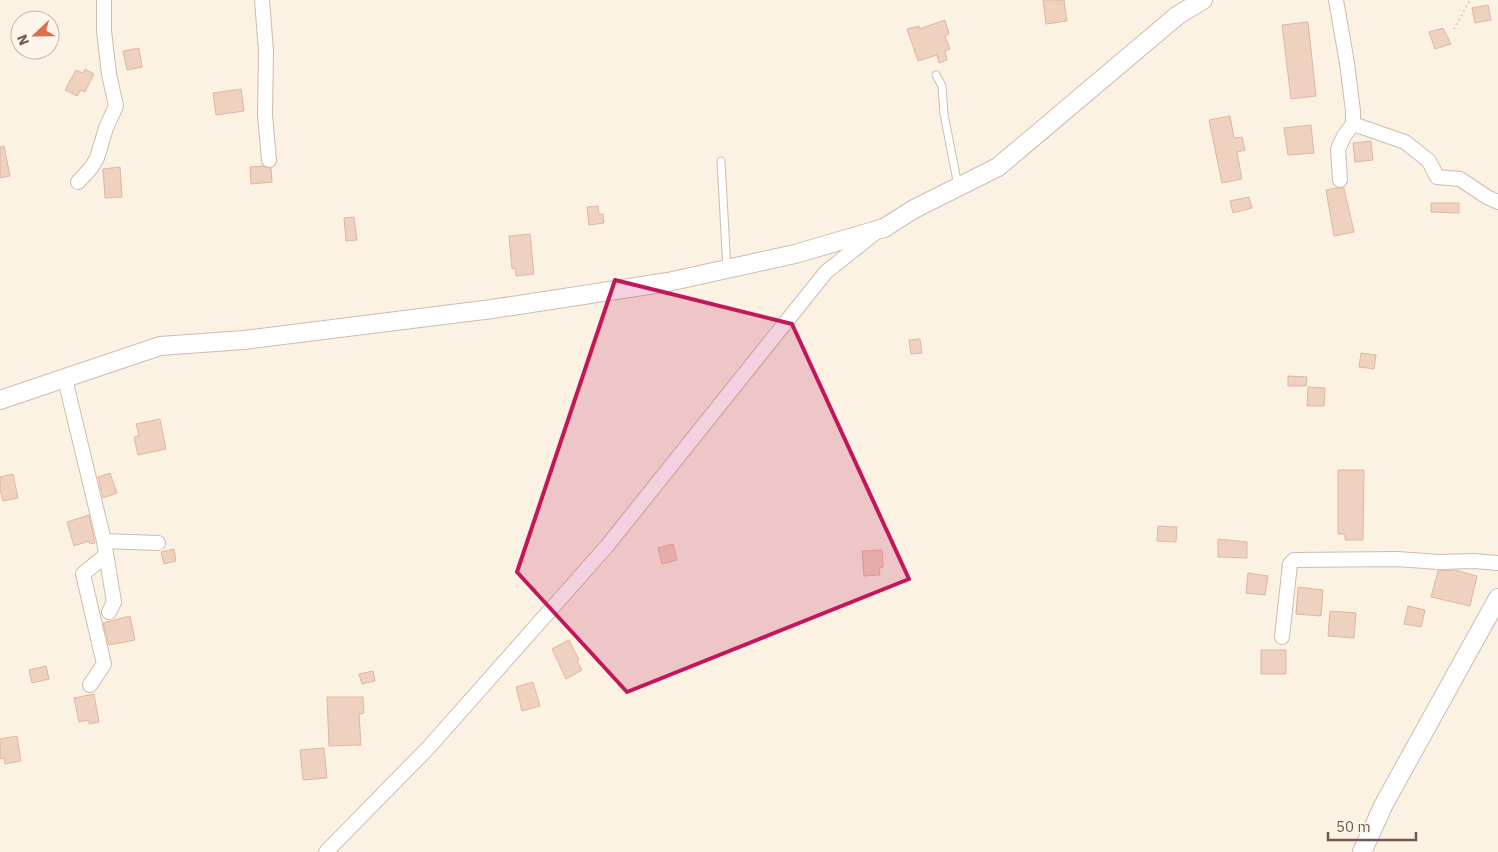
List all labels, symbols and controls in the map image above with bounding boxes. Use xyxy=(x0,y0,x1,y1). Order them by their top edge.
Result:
north arrow xyxy=(10,10,60,60)
text: N xyxy=(13,32,33,48)
scale bar xyxy=(1328,810,1416,842)
text: 50 m xyxy=(1336,817,1371,836)

